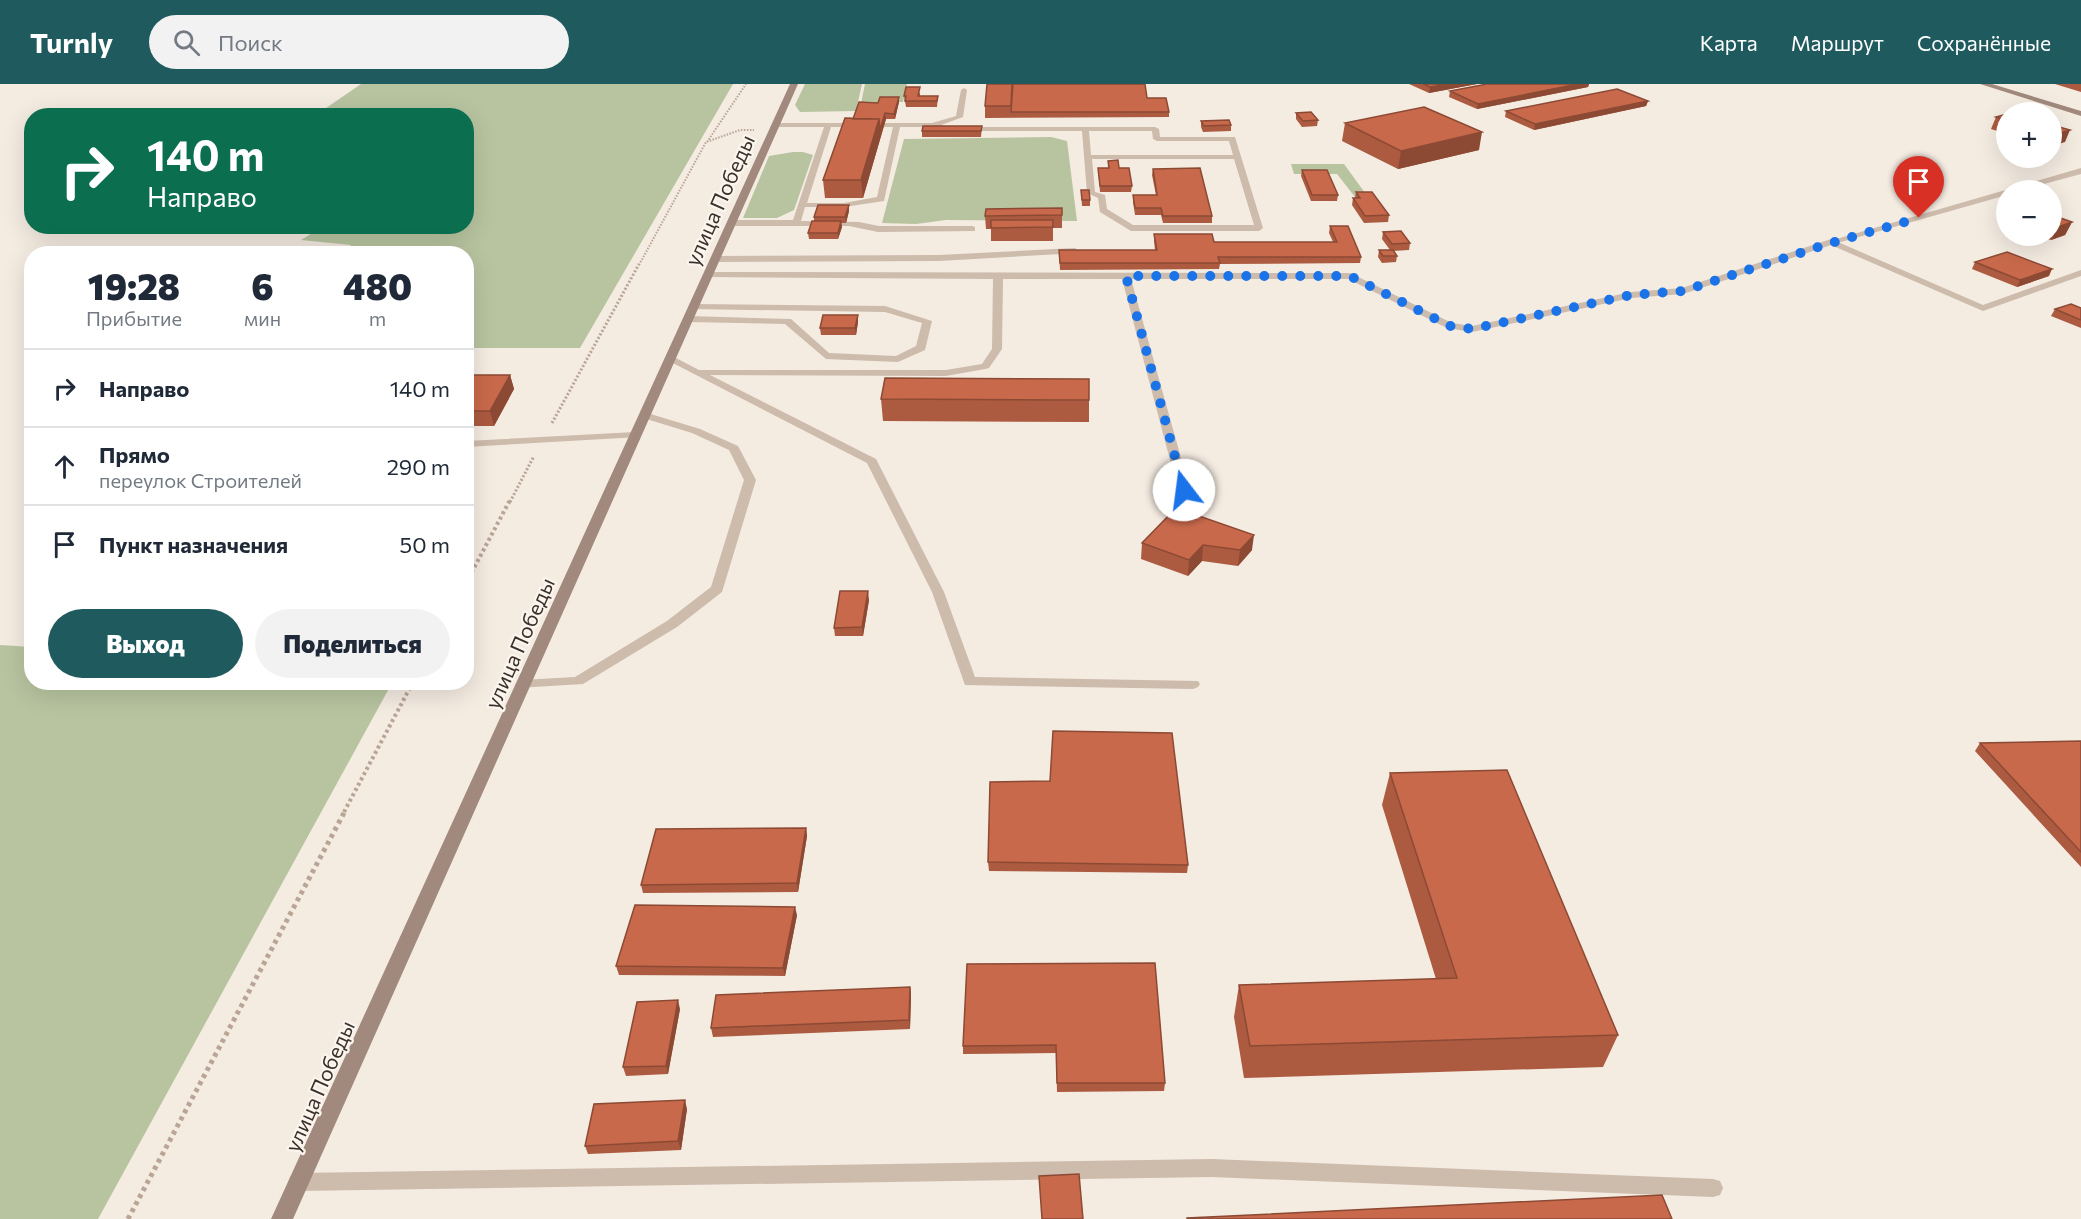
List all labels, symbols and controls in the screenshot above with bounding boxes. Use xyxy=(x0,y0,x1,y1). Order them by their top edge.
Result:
search box xyxy=(149,15,569,69)
text: Turnly xyxy=(30,25,113,59)
icon: search xyxy=(170,26,203,59)
text: Поиск xyxy=(218,29,283,56)
text: Карта xyxy=(1700,30,1758,55)
text: Маршрут xyxy=(1791,30,1884,55)
text: Сохранённые xyxy=(1917,30,2051,55)
map controls xyxy=(1996,102,2062,246)
button: + xyxy=(1996,102,2062,168)
text: 140 m xyxy=(147,128,264,180)
street label: улица Победы xyxy=(679,131,759,269)
icon: right xyxy=(48,132,126,210)
pin xyxy=(1893,156,1944,218)
icon: arrive xyxy=(1902,165,1935,198)
text: Направо xyxy=(147,180,257,213)
button: − xyxy=(1996,180,2062,246)
text: 19:28 xyxy=(88,263,180,307)
text: 6 xyxy=(251,263,274,307)
text: 480 xyxy=(343,263,412,307)
text: Прибытие xyxy=(86,306,182,330)
text: мин xyxy=(244,306,281,330)
text: m xyxy=(369,306,386,330)
icon: right xyxy=(48,372,81,405)
text: Направо xyxy=(99,375,189,402)
text: 140 m xyxy=(390,375,450,402)
text: Прямо xyxy=(99,441,170,468)
icon: ahead xyxy=(48,450,81,483)
text: 290 m xyxy=(387,453,450,480)
position arrow xyxy=(1152,458,1216,522)
text: переулок Строителей xyxy=(99,468,302,492)
icon: arrive xyxy=(48,528,81,561)
text: Пункт назначения xyxy=(99,531,288,558)
text: 50 m xyxy=(400,531,450,558)
street label: улица Победы xyxy=(479,574,559,712)
button: Выход xyxy=(48,609,243,678)
button: Поделиться xyxy=(255,609,450,678)
street label: улица Победы xyxy=(279,1017,359,1155)

